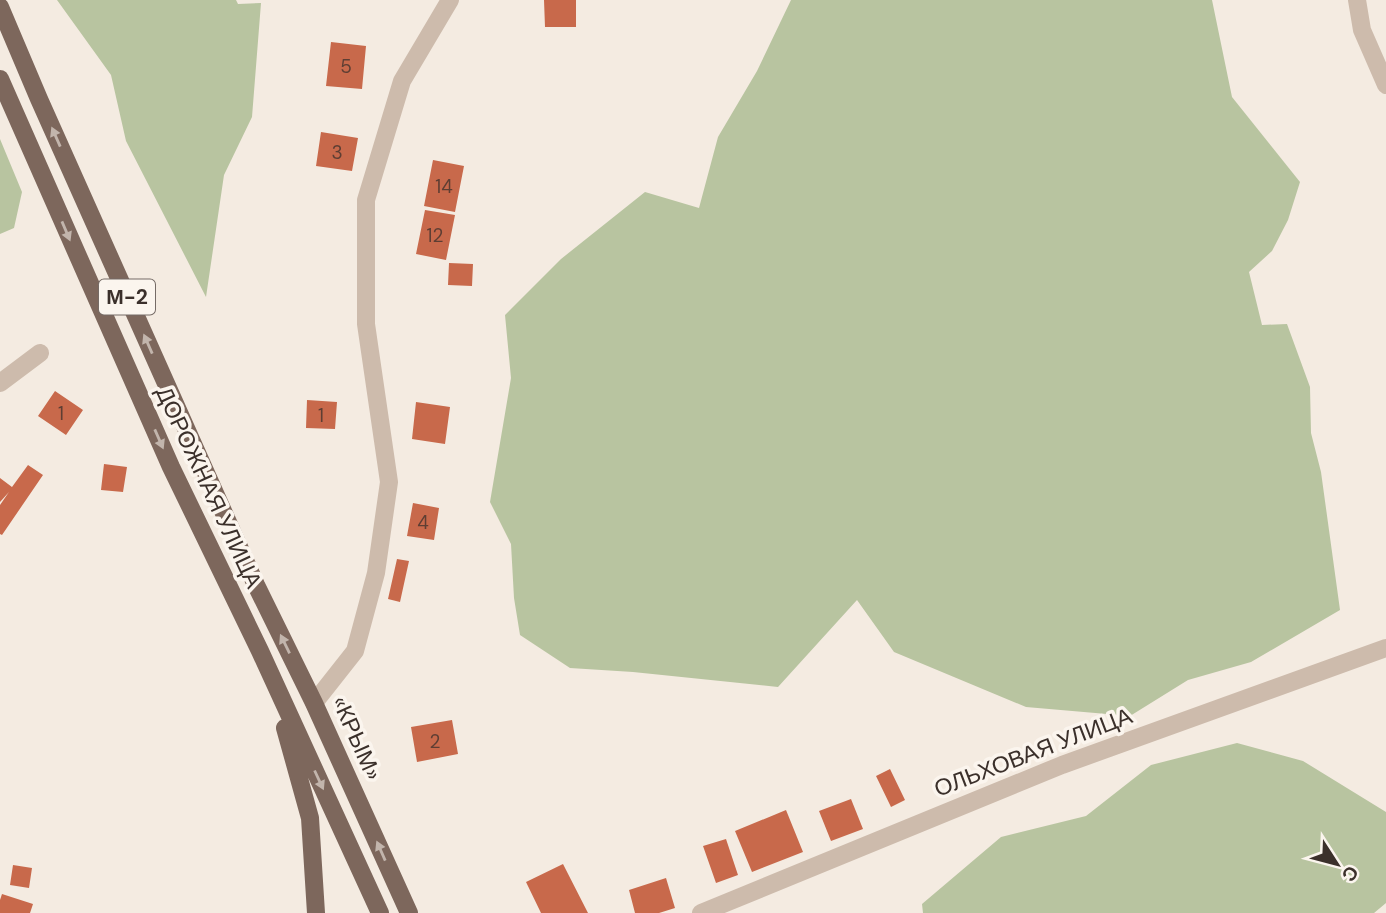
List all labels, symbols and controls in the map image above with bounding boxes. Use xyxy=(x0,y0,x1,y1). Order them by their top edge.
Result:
house number: 5 xyxy=(340,54,352,79)
one-way arrow xyxy=(50,126,61,147)
house number: 3 xyxy=(331,140,343,165)
house number: 14 xyxy=(435,174,453,199)
one-way arrow xyxy=(60,221,72,241)
house number: 12 xyxy=(427,223,443,248)
road number: М-2 xyxy=(99,280,155,314)
one-way arrow xyxy=(142,334,154,354)
street label: ДОРОЖНАЯ УЛИЦА xyxy=(149,381,269,593)
house number: 1 xyxy=(58,401,64,426)
house number: 1 xyxy=(318,403,324,428)
one-way arrow xyxy=(153,429,165,449)
house number: 4 xyxy=(417,510,429,535)
one-way arrow xyxy=(280,634,291,654)
street label: «КРЫМ» xyxy=(325,691,389,785)
street label: ОЛЬХОВАЯ УЛИЦА xyxy=(930,700,1137,804)
house number: 2 xyxy=(430,729,441,754)
one-way arrow xyxy=(313,770,325,790)
north arrow xyxy=(1302,829,1372,899)
one-way arrow xyxy=(375,841,387,861)
text: С xyxy=(1336,861,1364,887)

